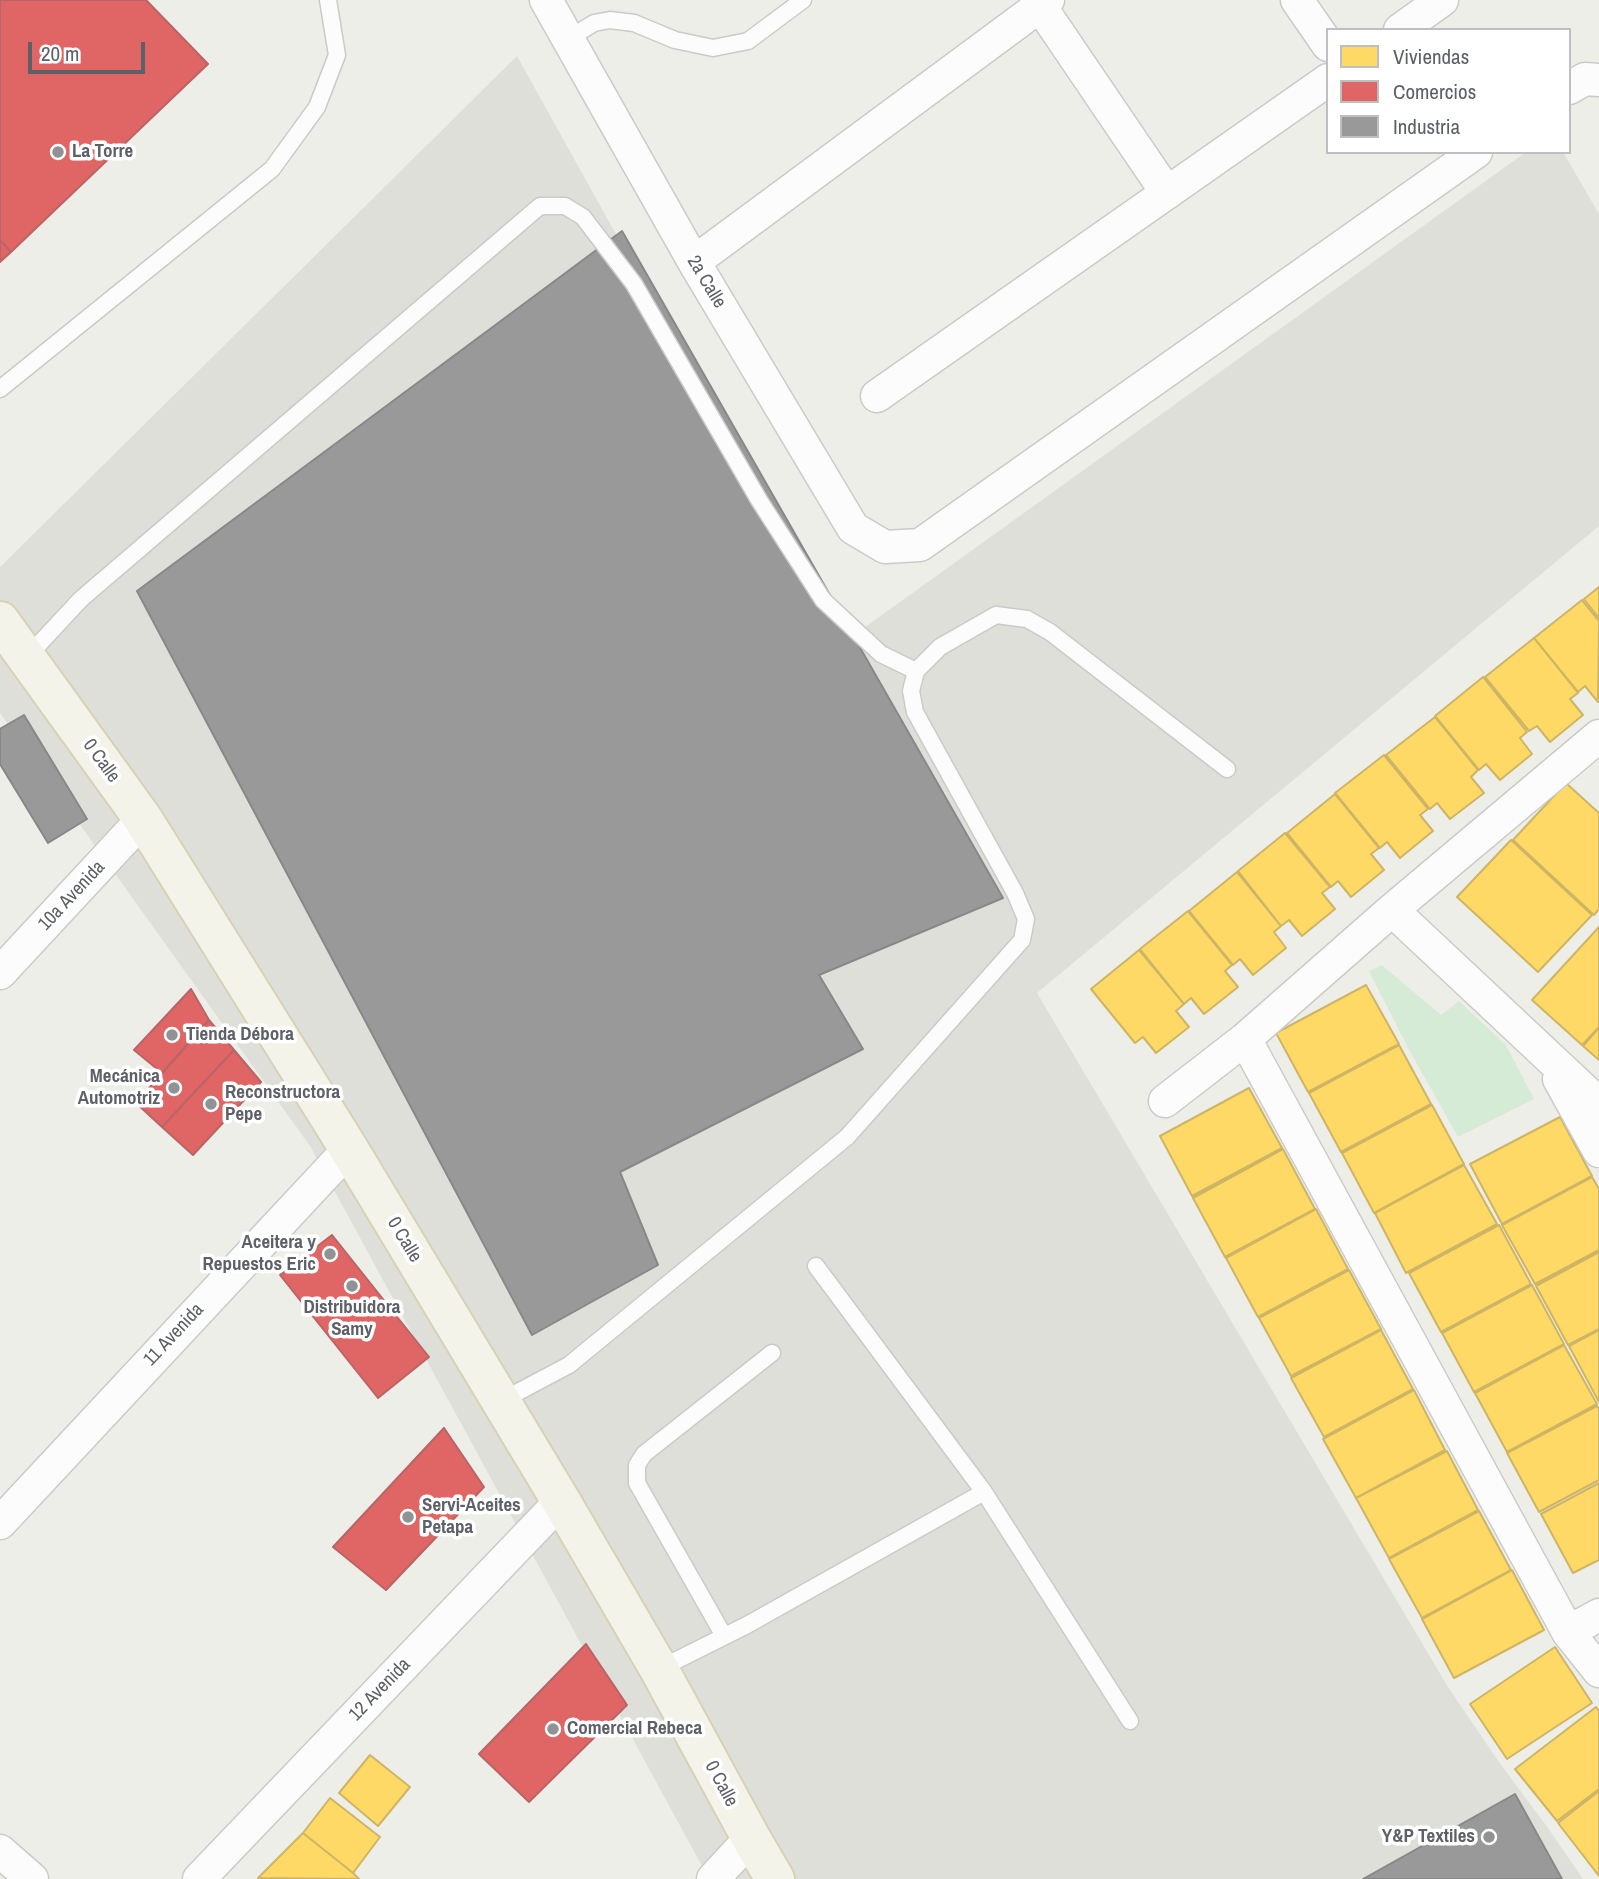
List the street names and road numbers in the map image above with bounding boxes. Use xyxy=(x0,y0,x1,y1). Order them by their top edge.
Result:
street label: 2a Calle xyxy=(682,252,730,312)
street label: 0 Calle xyxy=(78,735,124,787)
street label: 10a Avenida xyxy=(34,856,110,936)
street label: 0 Calle xyxy=(382,1213,426,1267)
street label: 11 Avenida xyxy=(139,1299,209,1371)
street label: 12 Avenida xyxy=(345,1654,415,1726)
street label: 0 Calle xyxy=(700,1757,742,1811)

